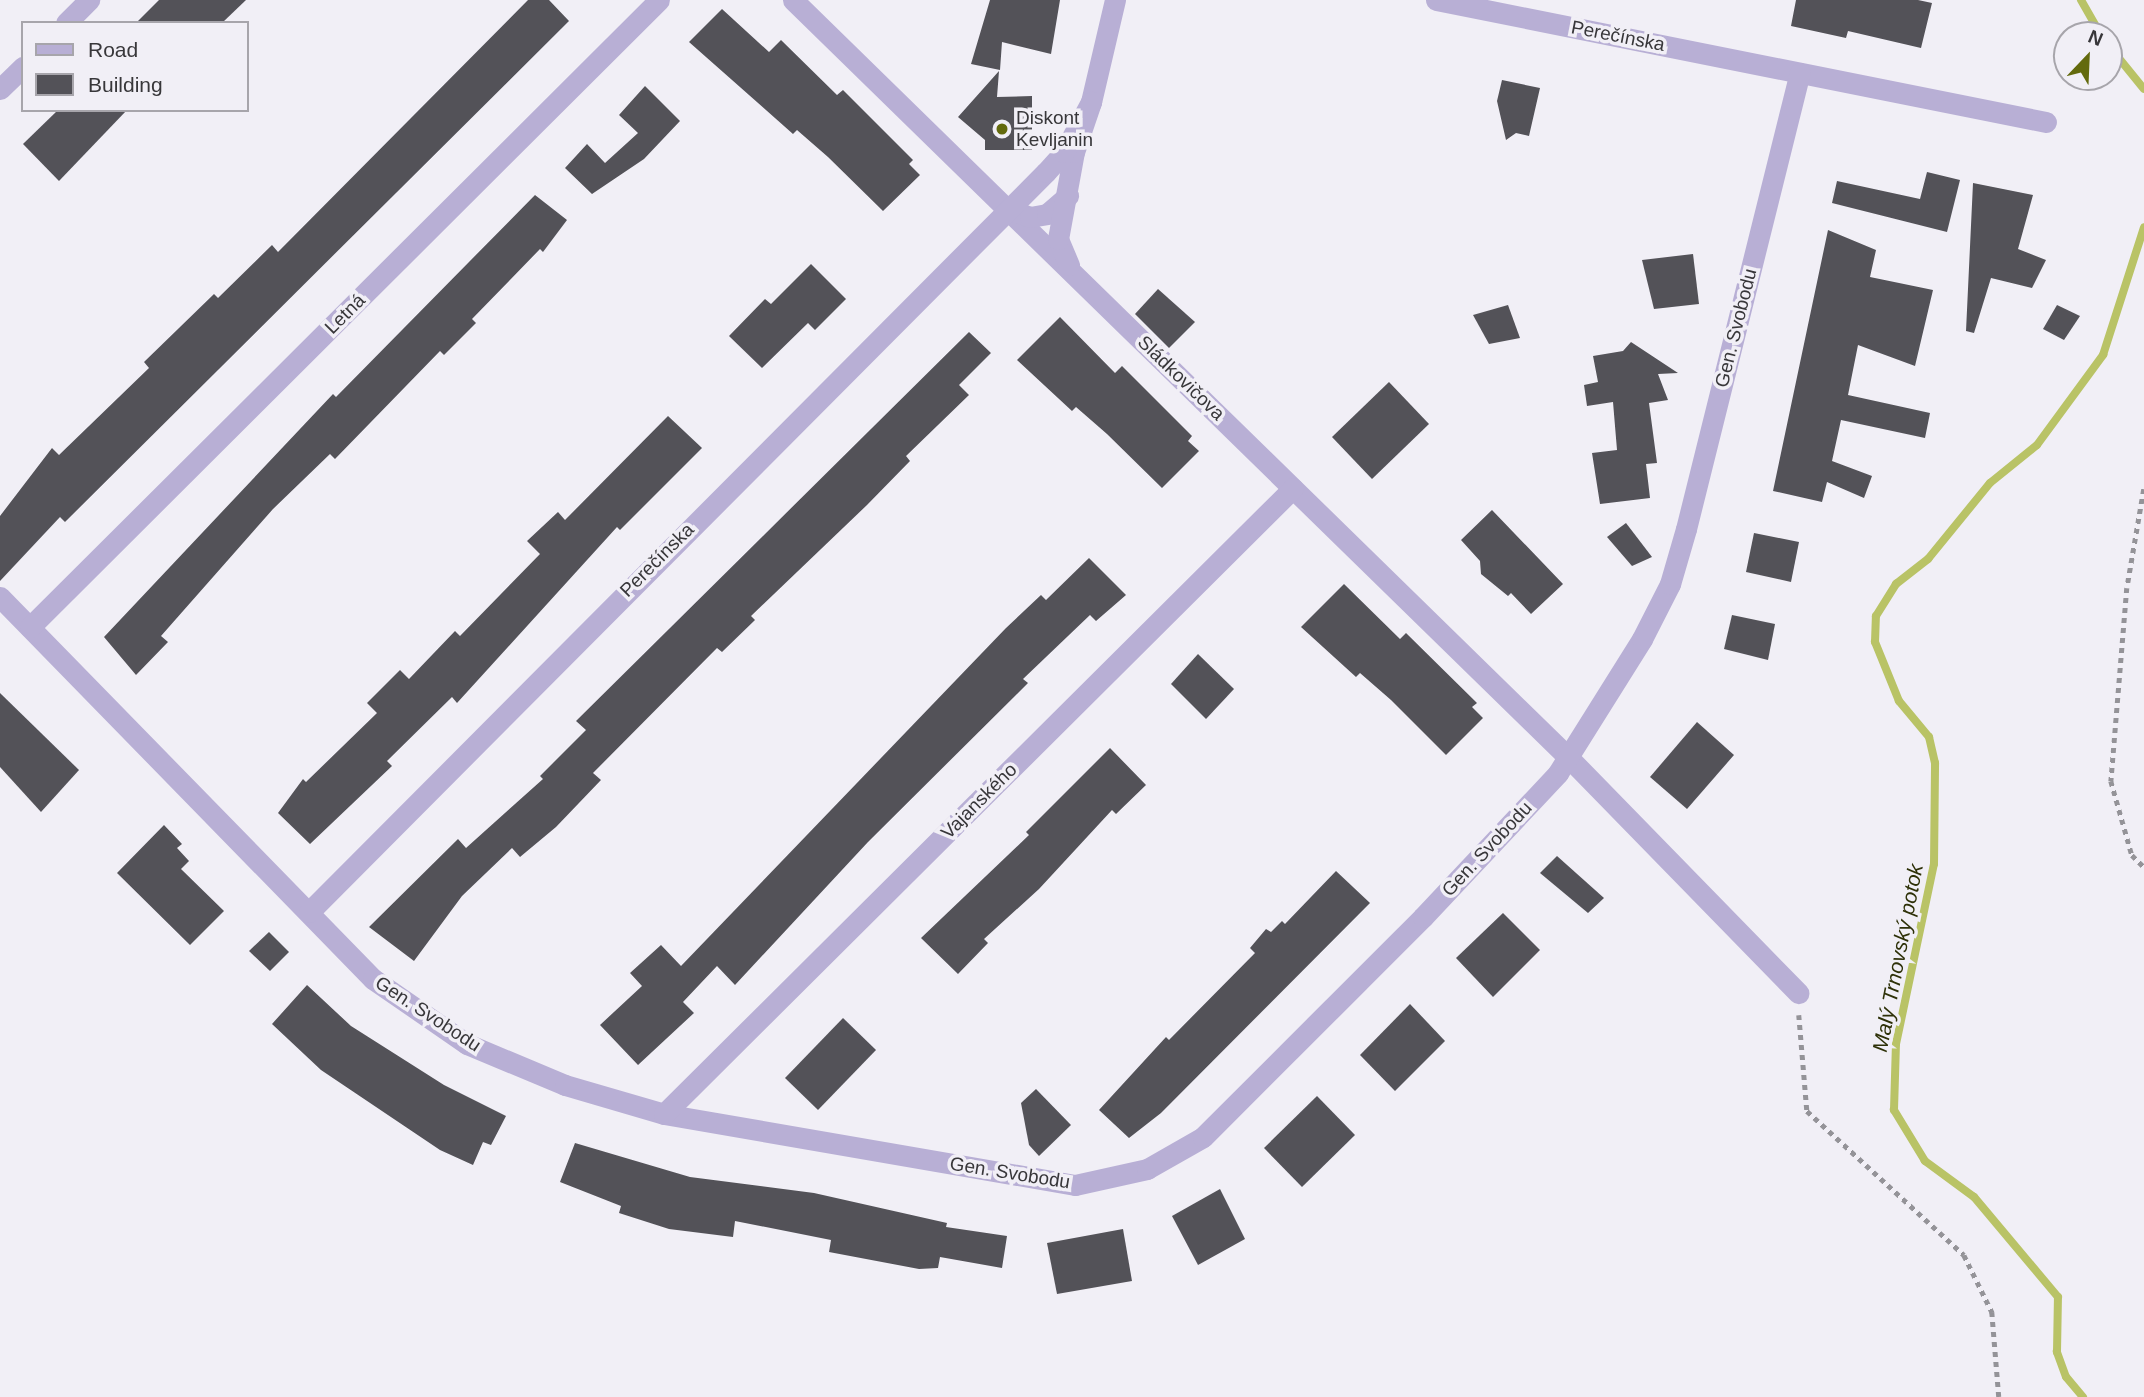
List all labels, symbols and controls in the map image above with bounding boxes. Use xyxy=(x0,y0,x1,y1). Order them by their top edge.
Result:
street label: Perečínska xyxy=(1569,16,1667,56)
legend xyxy=(21,21,248,112)
north arrow xyxy=(2053,21,2123,91)
text: N xyxy=(2085,26,2106,50)
text: Road xyxy=(88,38,138,61)
text: Building xyxy=(88,73,163,96)
place label: Diskont Kevljanin xyxy=(1016,107,1093,151)
marker: Diskont Kevljanin xyxy=(994,121,1010,137)
street label: Gen. Svobodu xyxy=(1710,266,1762,390)
street label: Letná xyxy=(320,289,370,339)
street label: Sládkovičova xyxy=(1133,331,1229,425)
street label: Perečínska xyxy=(615,518,699,602)
street label: Vajanského xyxy=(936,758,1022,844)
street label: Gen. Svobodu xyxy=(1437,797,1537,901)
water label: Malý Trnovský potok xyxy=(1867,862,1929,1054)
street label: Gen. Svobodu xyxy=(371,971,485,1057)
street label: Gen. Svobodu xyxy=(948,1152,1072,1194)

